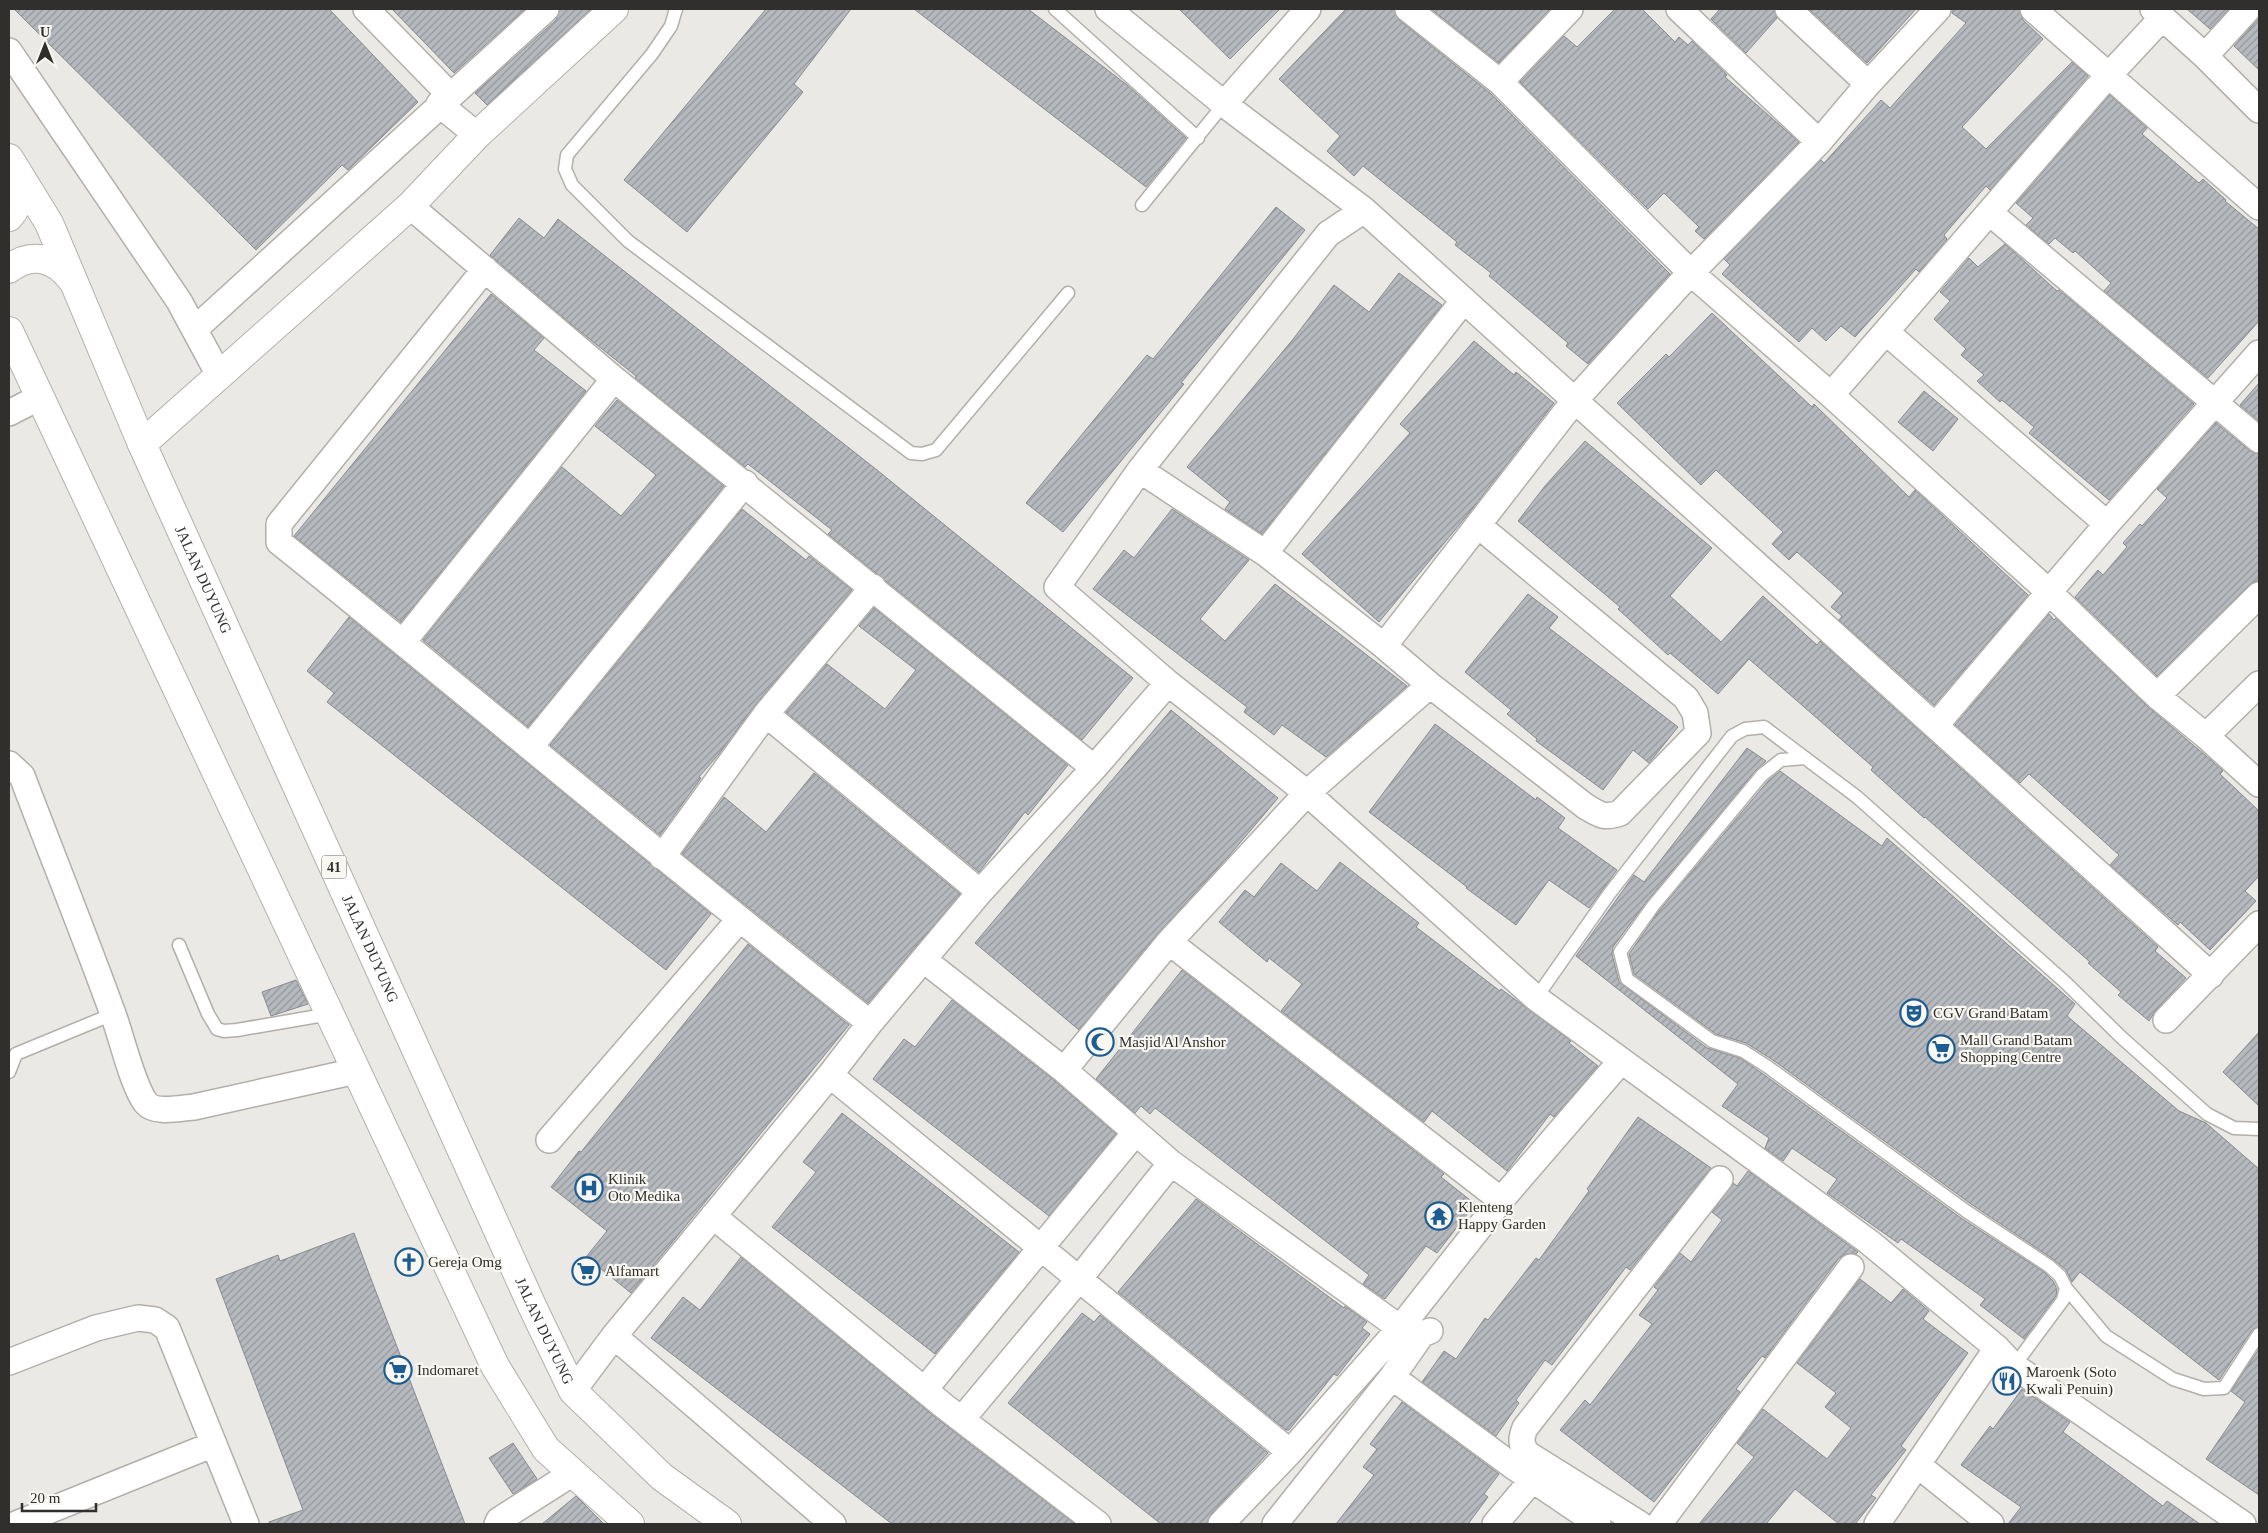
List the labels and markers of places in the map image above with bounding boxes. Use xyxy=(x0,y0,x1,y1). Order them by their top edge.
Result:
theatre icon: CGV Grand Batam xyxy=(1899,998,1929,1028)
place label: CGV Grand Batam xyxy=(1933,1005,2049,1021)
mosque icon: Masjid Al Anshor xyxy=(1085,1027,1115,1057)
place label: Mall Grand Batam Shopping Centre xyxy=(1960,1032,2073,1065)
place label: Masjid Al Anshor xyxy=(1119,1034,1226,1050)
supermarket icon: Mall Grand Batam Shopping Centre xyxy=(1926,1034,1956,1064)
place label: Klinik Oto Medika xyxy=(608,1171,680,1204)
hospital icon: Klinik Oto Medika xyxy=(574,1173,604,1203)
place label: Klenteng Happy Garden xyxy=(1458,1199,1546,1232)
temple icon: Klenteng Happy Garden xyxy=(1424,1201,1454,1231)
church icon: Gereja Omg xyxy=(394,1247,424,1277)
place label: Gereja Omg xyxy=(428,1254,502,1270)
supermarket icon: Alfamart xyxy=(571,1256,601,1286)
place label: Alfamart xyxy=(605,1263,660,1279)
supermarket icon: Indomaret xyxy=(383,1355,413,1385)
place label: Indomaret xyxy=(417,1362,479,1378)
place label: Maroenk (Soto Kwali Penuin) xyxy=(2026,1364,2116,1398)
restaurant icon: Maroenk (Soto Kwali Penuin) xyxy=(1992,1366,2022,1396)

